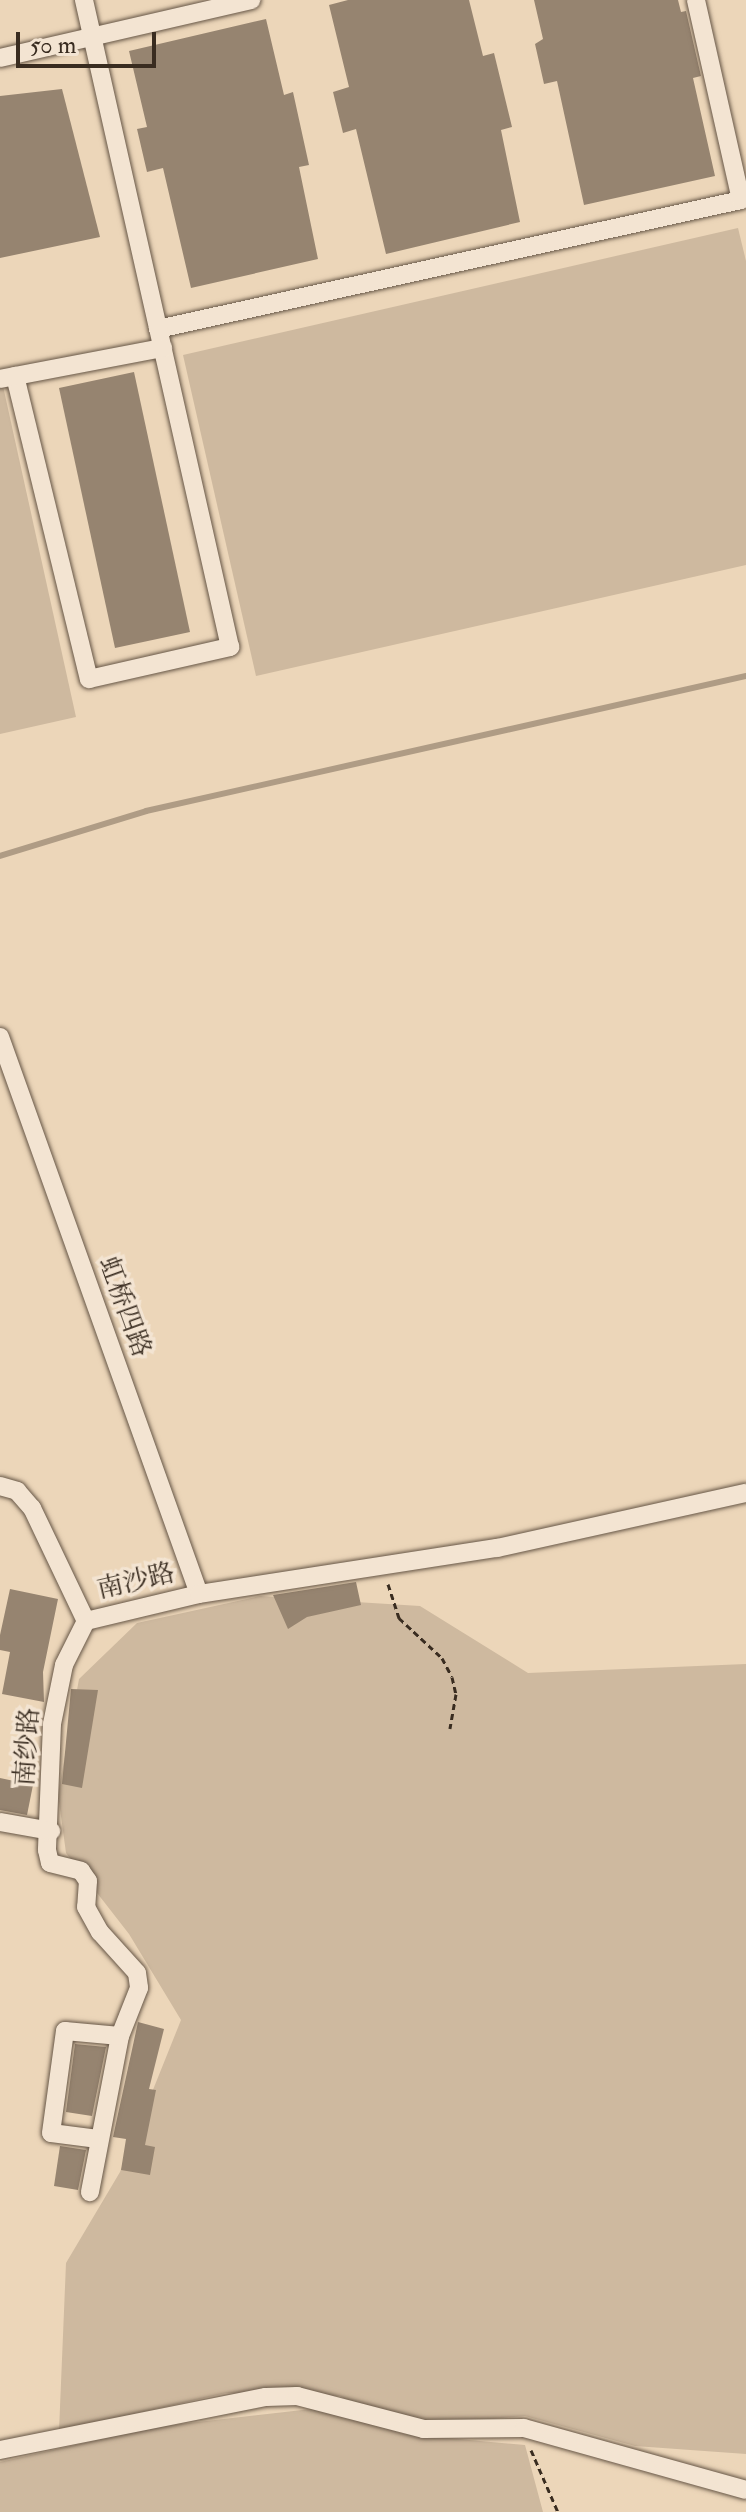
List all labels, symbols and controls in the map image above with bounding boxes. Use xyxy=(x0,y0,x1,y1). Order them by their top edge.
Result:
scale bar xyxy=(20,16,160,66)
text: 50 m xyxy=(30,30,76,61)
street label: 虹桥四路 xyxy=(92,1253,156,1361)
street label: 南沙路 xyxy=(94,1558,178,1606)
street label: 南纱路 xyxy=(10,1707,46,1787)

